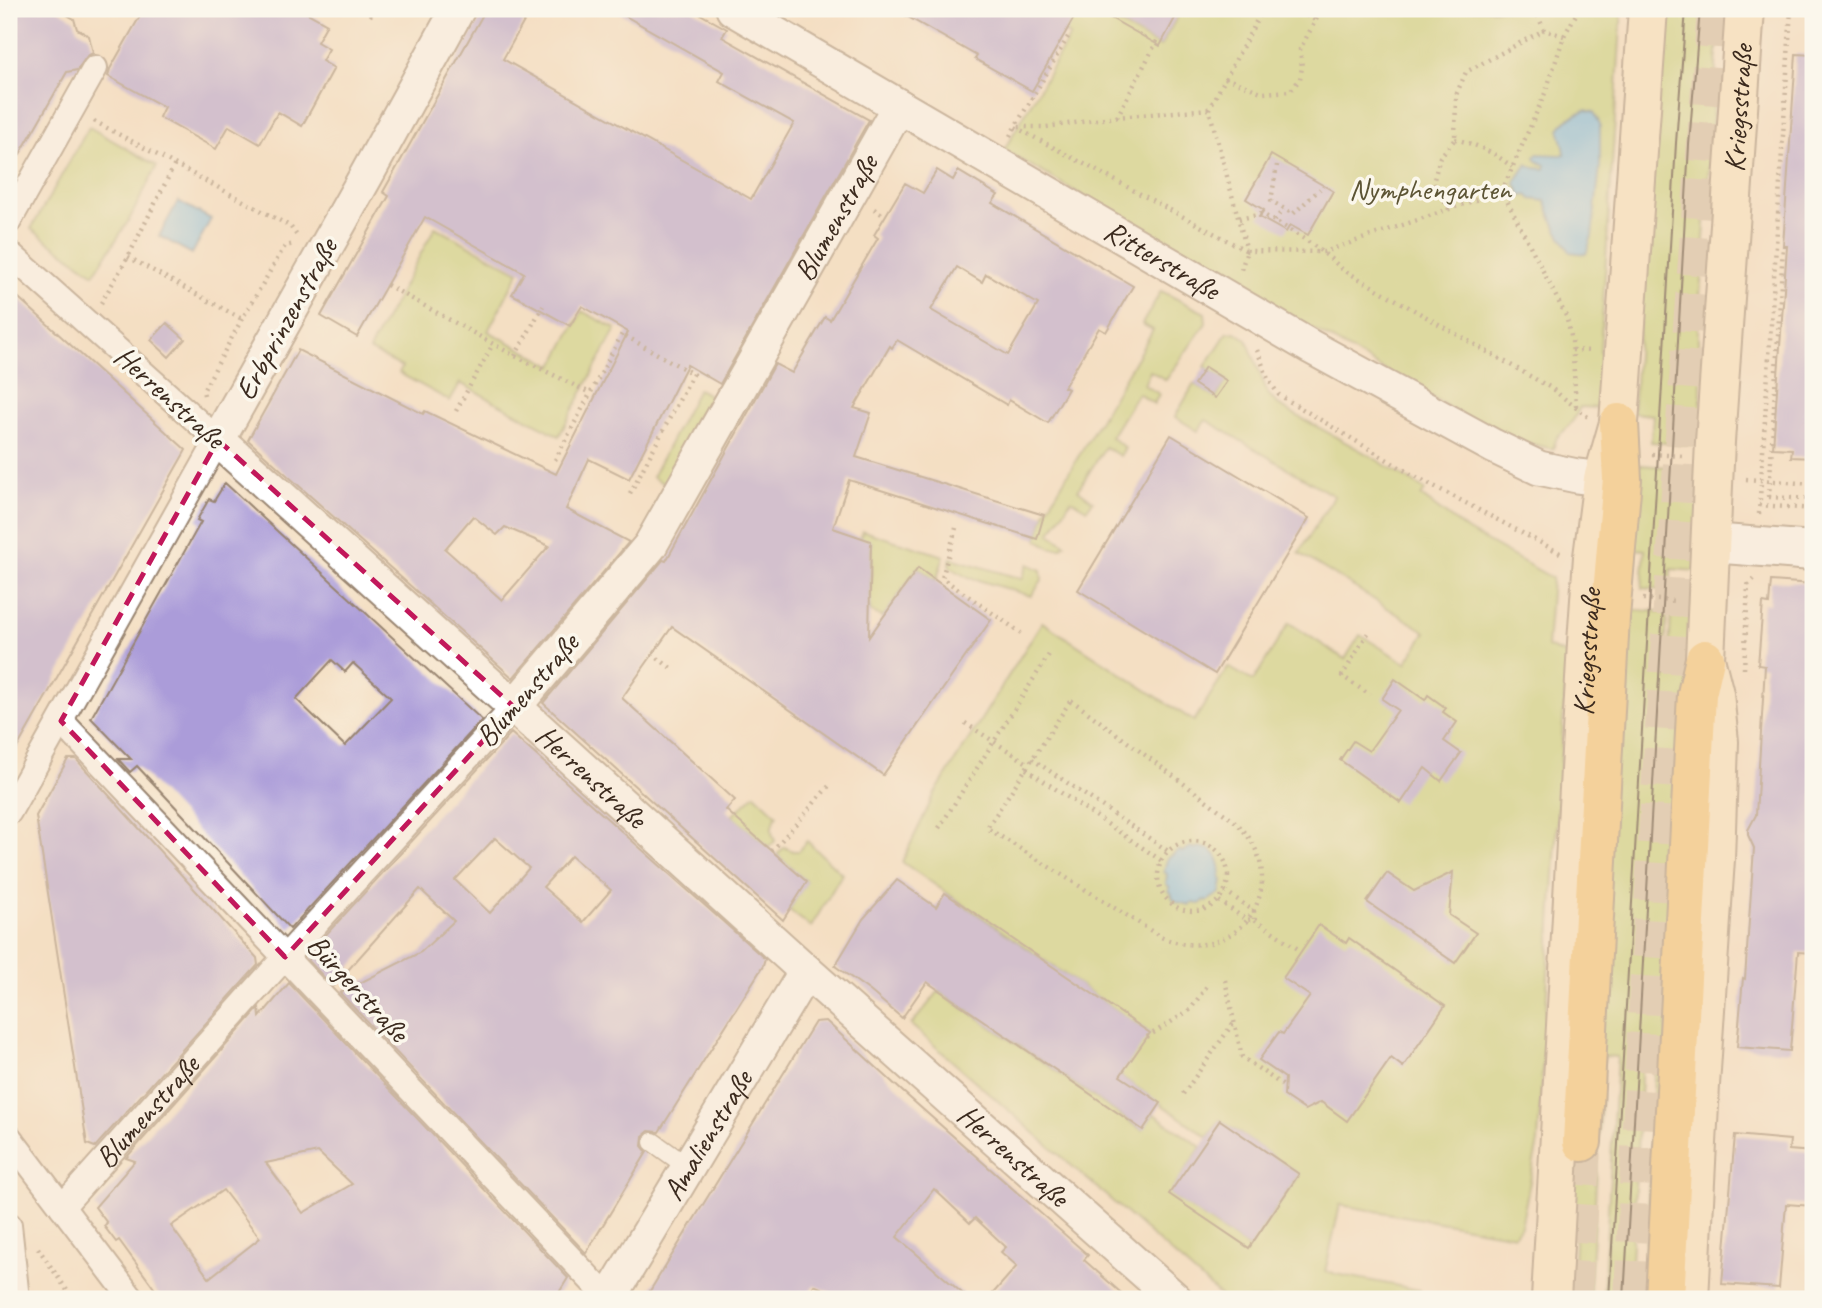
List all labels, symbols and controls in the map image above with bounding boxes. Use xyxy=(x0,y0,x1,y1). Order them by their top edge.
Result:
street label: Kriegsstraße xyxy=(1715,41,1762,173)
street label: Blumenstraße xyxy=(785,146,888,287)
park label: Nymphengarten xyxy=(1349,170,1513,208)
street label: Ritterstraße xyxy=(1098,211,1228,310)
street label: Erbprinzenstraße xyxy=(226,230,347,406)
street label: Herrenstraße xyxy=(107,337,235,458)
street label: Kriegsstraße xyxy=(1564,585,1610,717)
street label: Blumenstraße xyxy=(467,624,588,755)
street label: Herrenstraße xyxy=(528,717,656,838)
street label: Bürgerstraße xyxy=(299,926,419,1051)
street label: Blumenstraße xyxy=(87,1045,209,1176)
street label: Amalienstraße xyxy=(654,1062,762,1207)
street label: Herrenstraße xyxy=(950,1096,1079,1216)

